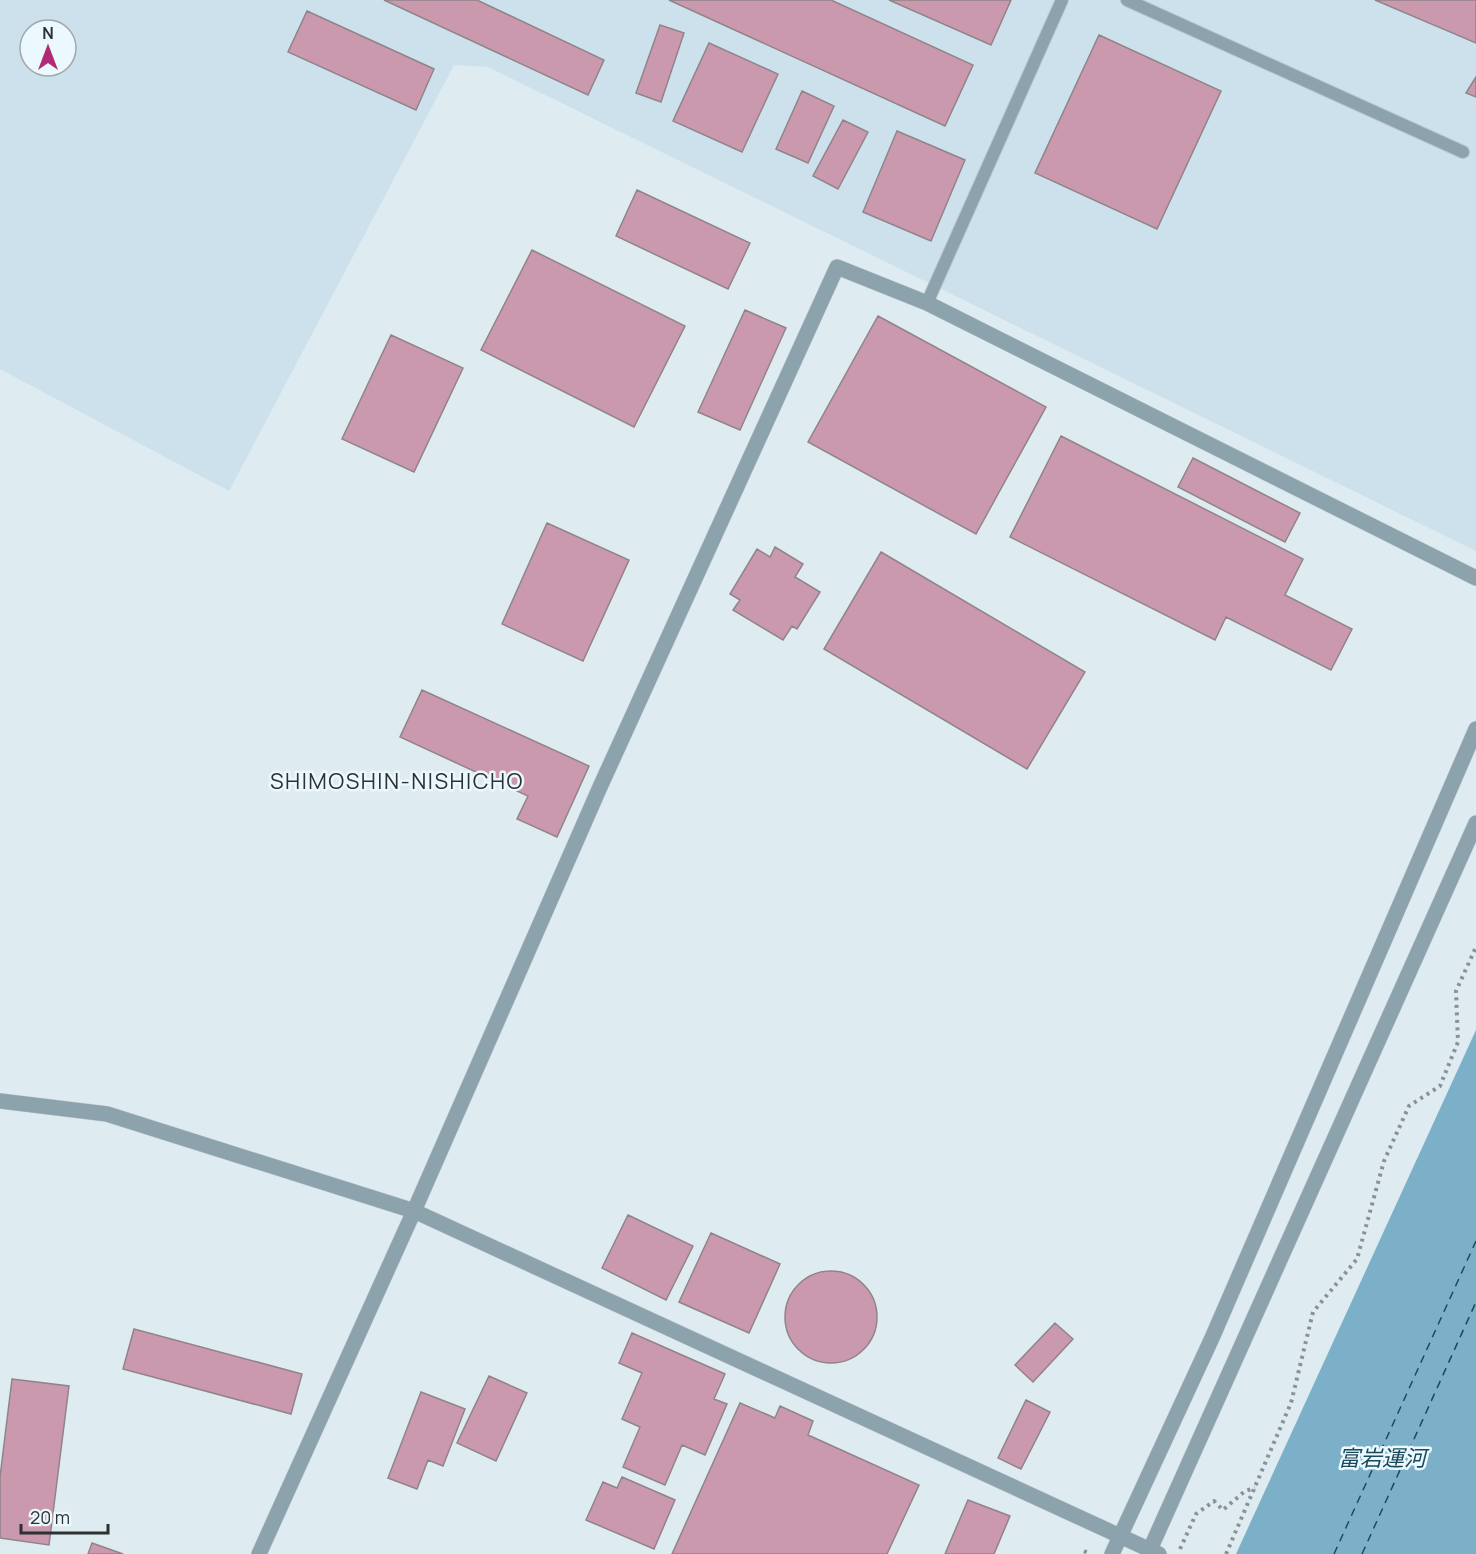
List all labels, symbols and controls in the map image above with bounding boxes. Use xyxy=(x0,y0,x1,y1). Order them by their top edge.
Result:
north arrow xyxy=(18,18,78,78)
text: N xyxy=(42,22,54,44)
district label: SHIMOSHIN-NISHICHO xyxy=(270,766,524,796)
water label: 富岩運河 xyxy=(1338,1443,1430,1473)
scale bar xyxy=(21,1497,108,1535)
text: 20 m xyxy=(30,1505,70,1529)

